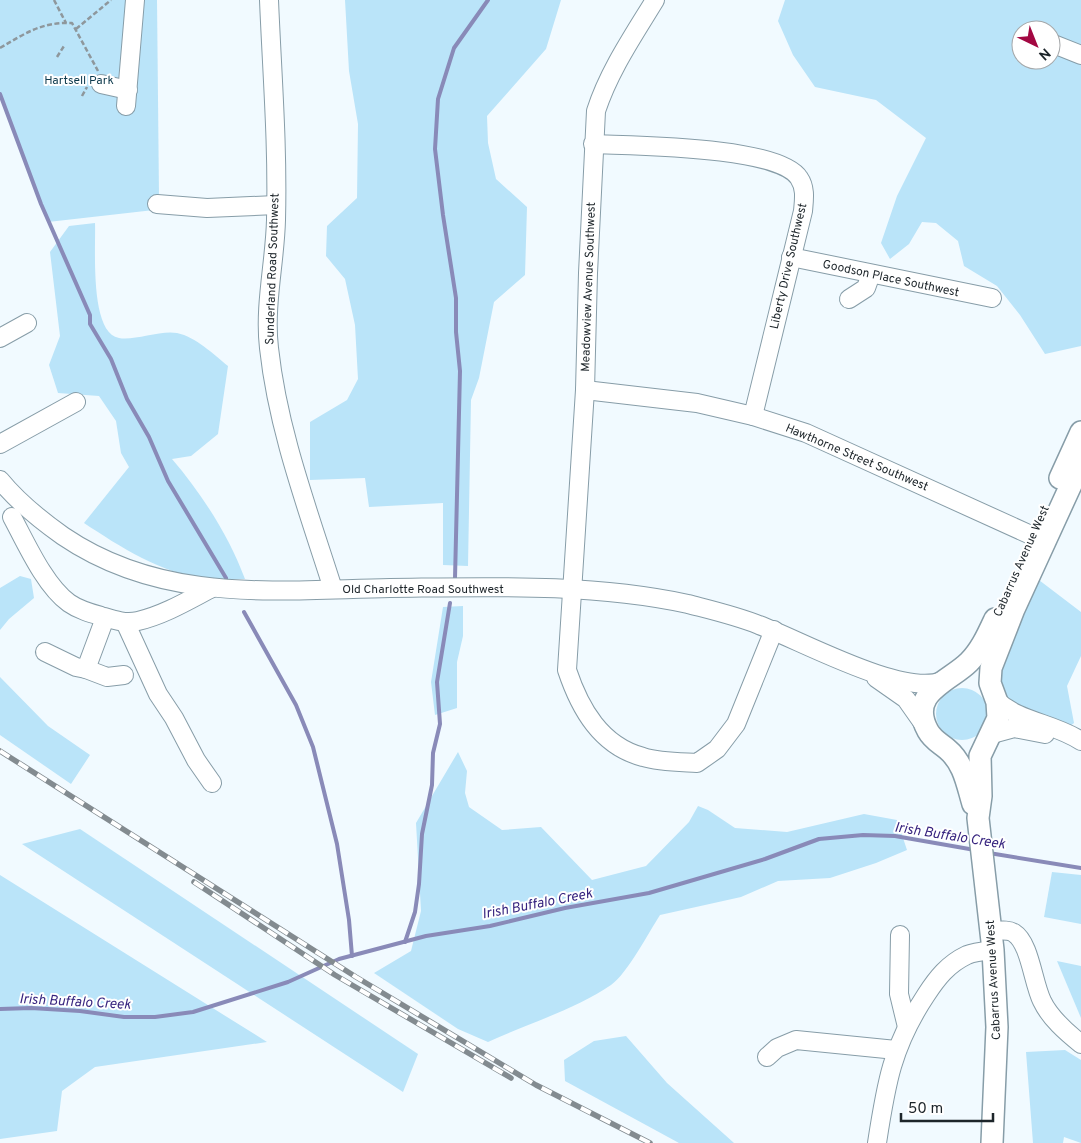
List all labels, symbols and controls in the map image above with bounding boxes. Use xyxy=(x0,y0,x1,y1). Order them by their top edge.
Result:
north arrow xyxy=(1011,20,1061,70)
text: N xyxy=(1034,44,1053,63)
park label: Hartsell Park xyxy=(44,73,114,89)
street label: Sunderland Road Southwest xyxy=(262,193,284,345)
street label: Meadowview Avenue Southwest xyxy=(578,202,600,372)
street label: Liberty Drive Southwest xyxy=(767,202,811,331)
street label: Goodson Place Southwest xyxy=(821,257,961,301)
street label: Hawthorne Street Southwest xyxy=(783,421,930,495)
street label: Cabarrus Avenue West xyxy=(990,503,1054,620)
street label: Old Charlotte Road Southwest xyxy=(342,582,504,598)
water label: Irish Buffalo Creek xyxy=(893,819,1007,854)
water label: Irish Buffalo Creek xyxy=(481,885,595,923)
street label: Cabarrus Avenue West xyxy=(983,919,1005,1040)
water label: Irish Buffalo Creek xyxy=(19,991,132,1014)
scale bar xyxy=(901,1090,994,1122)
text: 50 m xyxy=(908,1100,943,1119)

